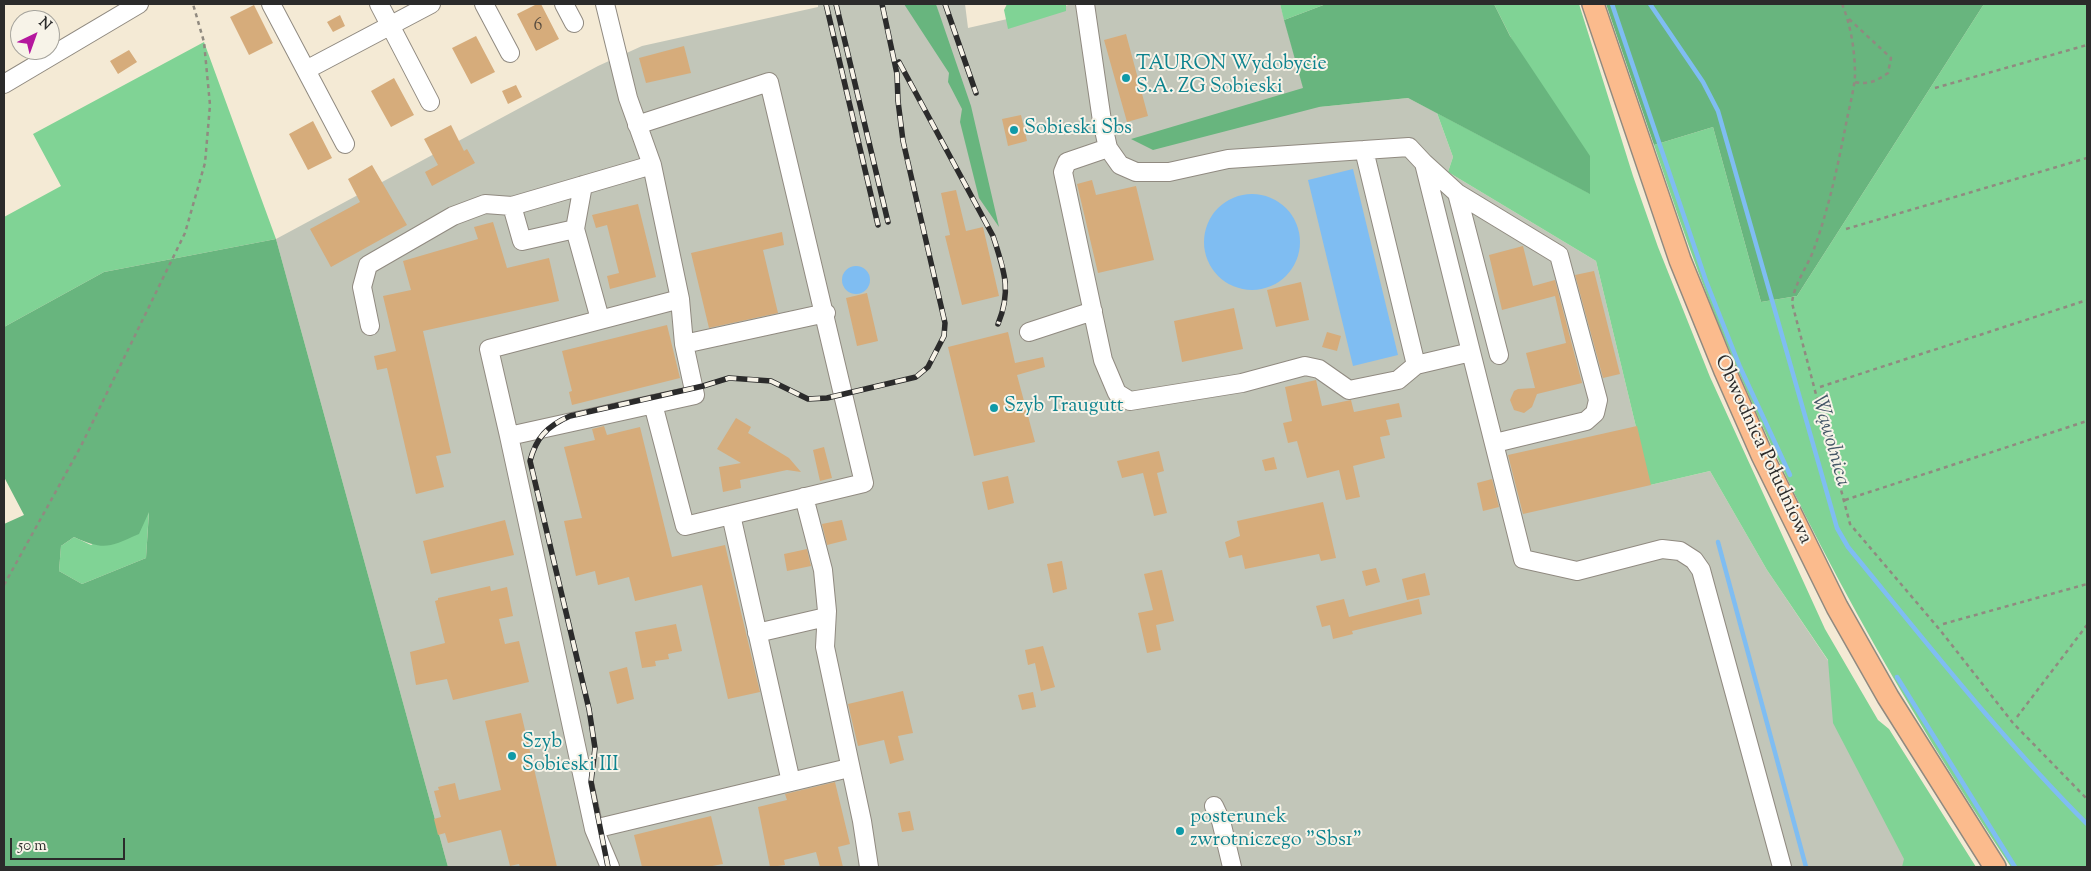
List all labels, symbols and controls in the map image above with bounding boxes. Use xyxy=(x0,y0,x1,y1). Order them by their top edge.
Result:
north arrow xyxy=(10,10,60,60)
text: N xyxy=(34,13,55,36)
house number: 6 xyxy=(534,16,542,38)
place label: TAURON Wydobycie S.A. ZG Sobieski xyxy=(1136,54,1327,101)
marker: TAURON Wydobycie S.A. ZG Sobieski xyxy=(1120,72,1132,84)
place label: Sobieski Sbs xyxy=(1024,118,1132,142)
marker: Sobieski Sbs xyxy=(1008,124,1020,136)
street label: Obwodnica Południowa xyxy=(1708,352,1816,548)
water label: Wąwolnica xyxy=(1804,392,1854,490)
place label: Szyb Traugutt xyxy=(1004,396,1124,420)
marker: Szyb Traugutt xyxy=(988,402,1000,414)
place label: Szyb Sobieski III xyxy=(522,732,619,779)
marker: Szyb Sobieski III xyxy=(506,750,518,762)
place label: posterunek zwrotniczego "Sbs1" xyxy=(1190,807,1362,854)
marker: posterunek zwrotniczego "Sbs1" xyxy=(1174,825,1186,837)
scale bar xyxy=(12,828,128,860)
text: 50 m xyxy=(18,836,47,857)

